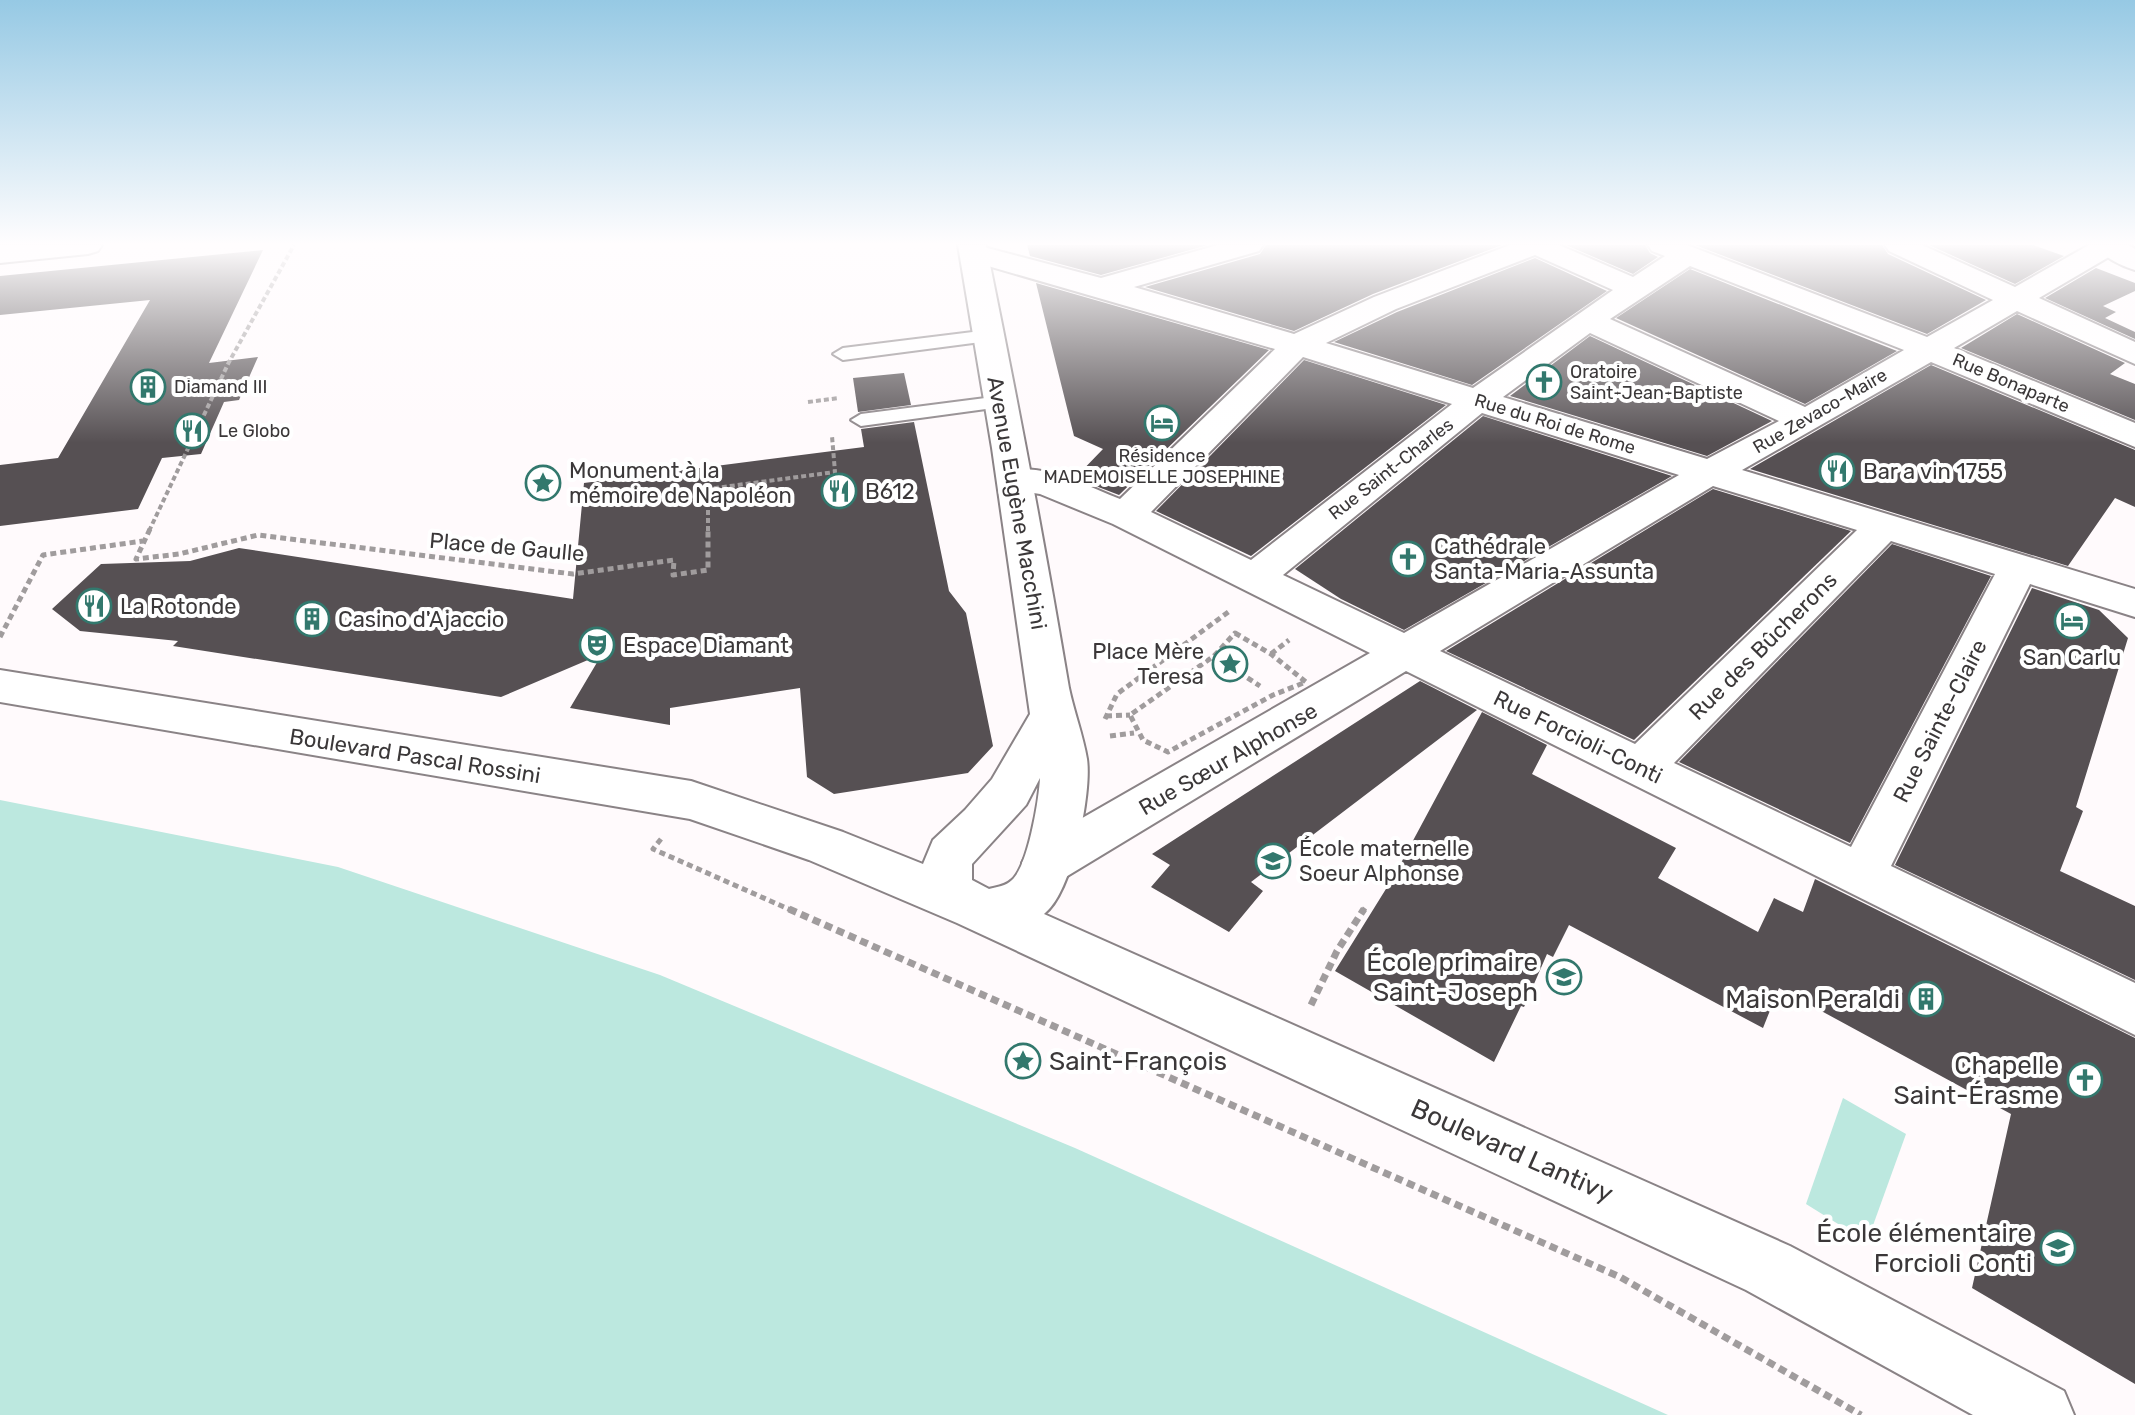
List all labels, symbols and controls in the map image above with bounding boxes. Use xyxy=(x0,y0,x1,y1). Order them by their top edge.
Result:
street label: Rue Bonaparte xyxy=(1949,348,2073,418)
place label: Oratoire Saint-Jean-Baptiste xyxy=(1570,361,1743,404)
church icon: Oratoire Saint-Jean-Baptiste xyxy=(1525,363,1563,401)
street label: Rue Zevaco-Maire xyxy=(1749,364,1891,458)
building icon: Diamand III xyxy=(129,368,167,406)
street label: Avenue Eugène Macchini xyxy=(981,374,1053,632)
place label: Diamand III xyxy=(174,376,267,398)
street label: Rue du Roi de Rome xyxy=(1472,389,1638,459)
hotel icon: Résidence MADEMOISELLE JOSEPHINE xyxy=(1143,404,1181,442)
restaurant icon: Le Globo xyxy=(173,412,211,450)
street label: Rue Saint-Charles xyxy=(1324,413,1458,525)
place label: Le Globo xyxy=(218,420,290,442)
place label: Résidence MADEMOISELLE JOSEPHINE xyxy=(1043,445,1281,488)
restaurant icon: Bar a vin 1755 xyxy=(1818,452,1856,490)
place label: Monument à la mémoire de Napoléon xyxy=(569,457,792,509)
place label: Bar a vin 1755 xyxy=(1863,458,2003,485)
place icon: Monument à la mémoire de Napoléon xyxy=(524,464,562,502)
restaurant icon: B612 xyxy=(820,472,858,510)
place label: B612 xyxy=(865,478,915,505)
street label: Place de Gaulle xyxy=(428,527,586,567)
place label: Cathédrale Santa-Maria-Assunta xyxy=(1434,533,1654,585)
church icon: Cathédrale Santa-Maria-Assunta xyxy=(1389,540,1427,578)
street label: Rue des Bûcherons xyxy=(1683,566,1843,726)
restaurant icon: La Rotonde xyxy=(75,587,113,625)
place label: La Rotonde xyxy=(120,593,237,620)
building icon: Casino d'Ajaccio xyxy=(293,600,331,638)
hotel icon: San Carlu xyxy=(2053,602,2091,640)
place label: Casino d'Ajaccio xyxy=(338,606,504,633)
theatre icon: Espace Diamant xyxy=(578,626,616,664)
place label: Espace Diamant xyxy=(623,632,789,659)
street label: Rue Sainte-Claire xyxy=(1887,635,1993,807)
place label: Place Mère Teresa xyxy=(1092,638,1204,690)
place label: San Carlu xyxy=(2023,644,2121,671)
place icon: Place Mère Teresa xyxy=(1211,645,1249,683)
street label: Rue Forcioli-Conti xyxy=(1489,684,1667,790)
street label: Rue Sœur Alphonse xyxy=(1134,697,1322,821)
street label: Boulevard Pascal Rossini xyxy=(287,723,543,789)
place label: École maternelle Soeur Alphonse xyxy=(1299,835,1470,887)
school or university icon: École maternelle Soeur Alphonse xyxy=(1254,842,1292,880)
place label: École primaire Saint-Joseph xyxy=(1366,947,1538,1008)
school or university icon: École primaire Saint-Joseph xyxy=(1545,958,1583,996)
building icon: Maison Peraldi xyxy=(1907,980,1945,1018)
place label: Maison Peraldi xyxy=(1725,984,1900,1015)
place icon: Saint-François xyxy=(1004,1042,1042,1080)
place label: Saint-François xyxy=(1049,1046,1227,1077)
place label: Chapelle Saint-Érasme xyxy=(1894,1050,2059,1111)
church icon: Chapelle Saint-Érasme xyxy=(2066,1061,2104,1099)
street label: Boulevard Lantivy xyxy=(1406,1093,1618,1209)
place label: École élémentaire Forcioli Conti xyxy=(1816,1218,2032,1279)
school or university icon: École élémentaire Forcioli Conti xyxy=(2039,1229,2077,1267)

